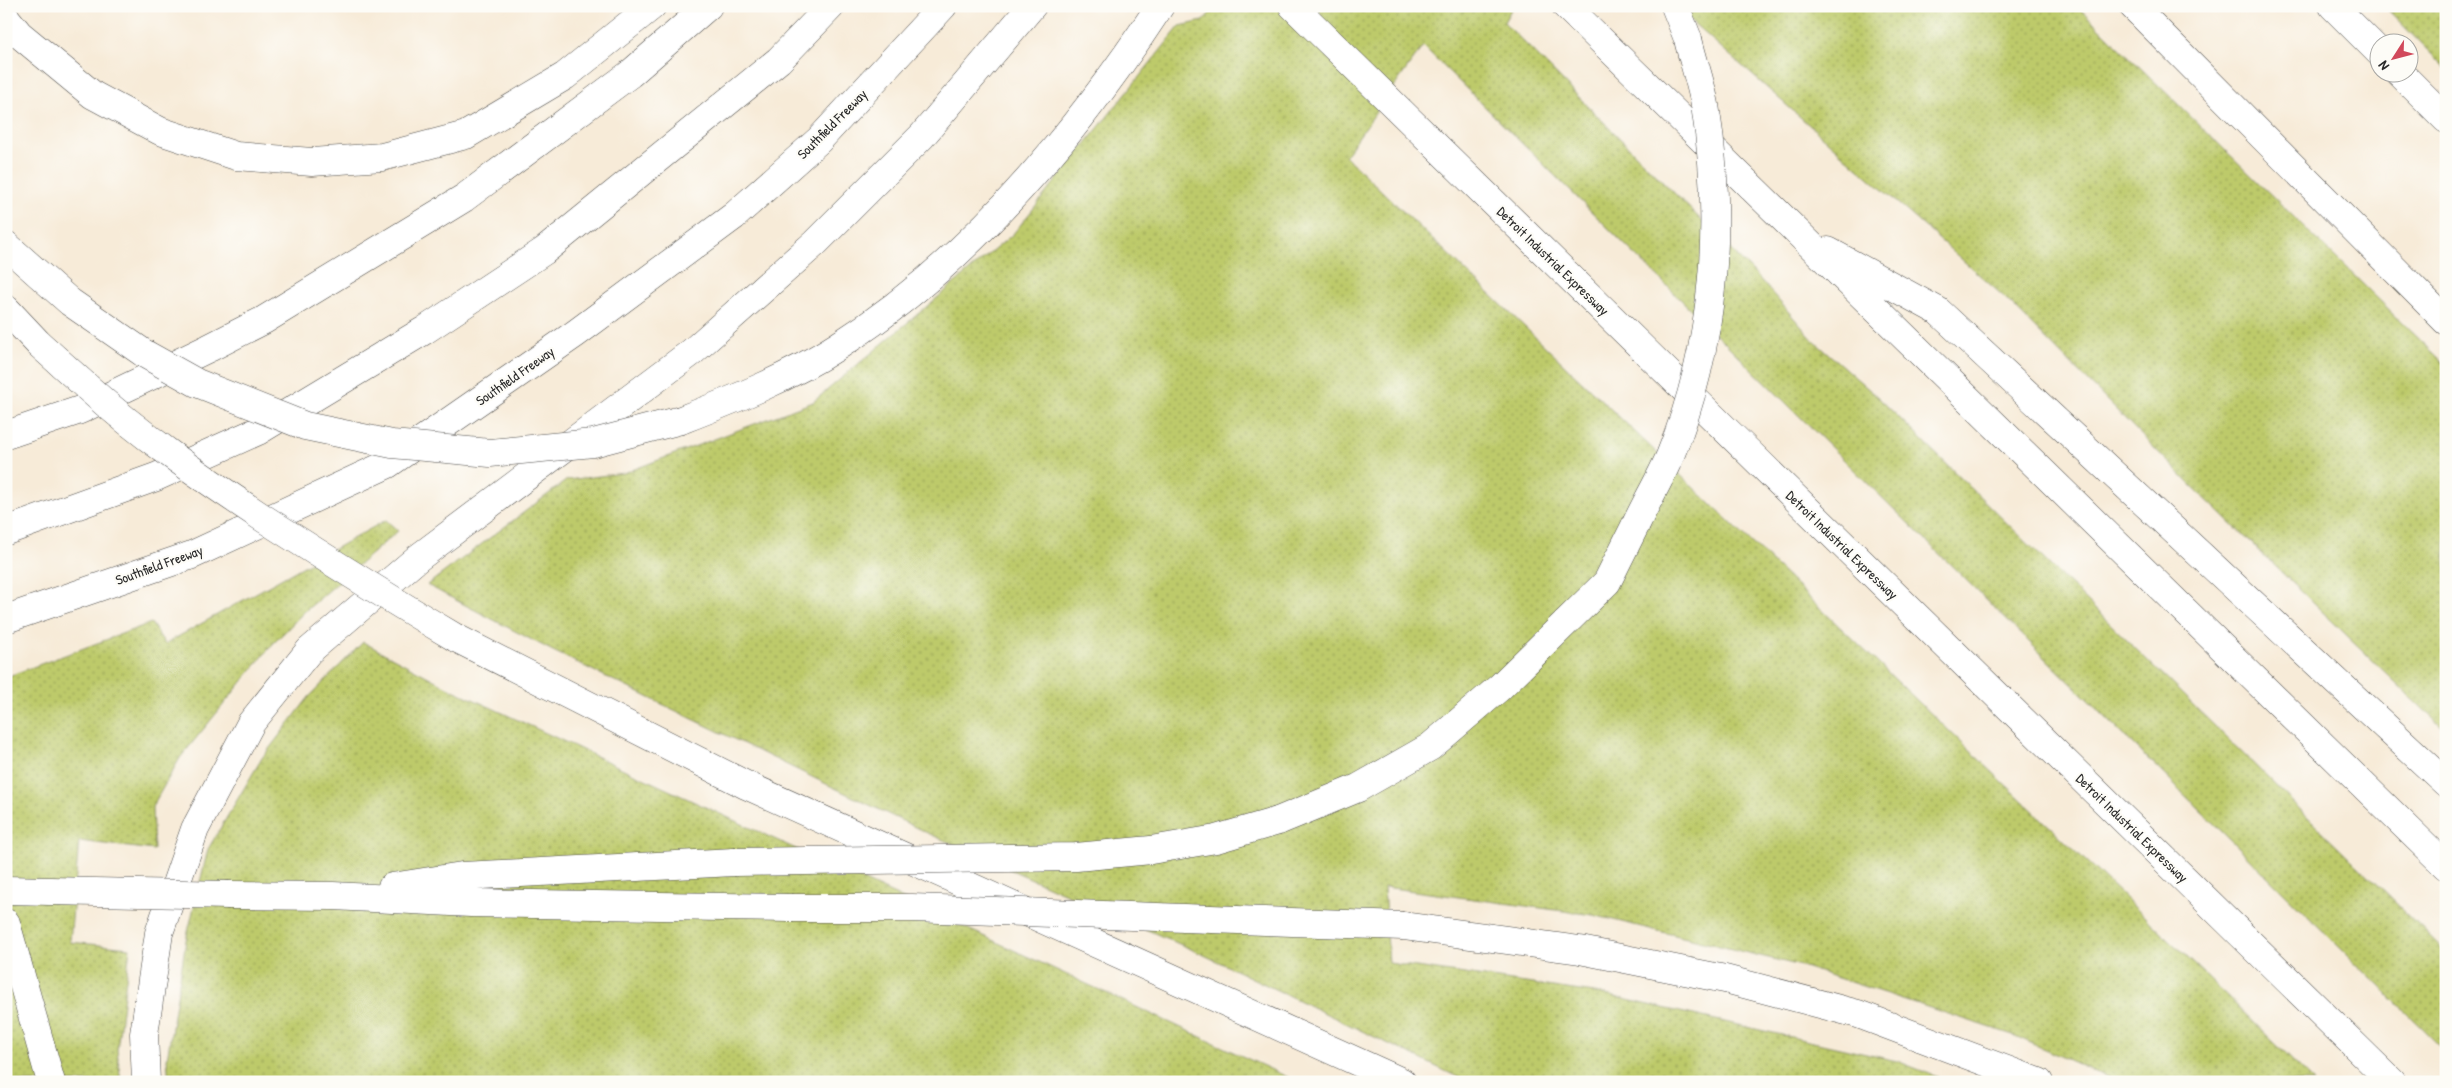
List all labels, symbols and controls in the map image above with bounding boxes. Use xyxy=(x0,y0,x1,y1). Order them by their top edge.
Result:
north arrow xyxy=(2370,32,2420,82)
text: N xyxy=(2373,57,2393,75)
street label: Southfield Freeway xyxy=(793,84,872,163)
street label: Detroit Industrial Expressway xyxy=(1492,202,1614,320)
street label: Southfield Freeway xyxy=(472,341,558,410)
street label: Detroit Industrial Expressway xyxy=(1781,486,1903,604)
street label: Southfield Freeway xyxy=(113,540,206,590)
street label: Detroit Industrial Expressway xyxy=(2071,769,2193,887)

